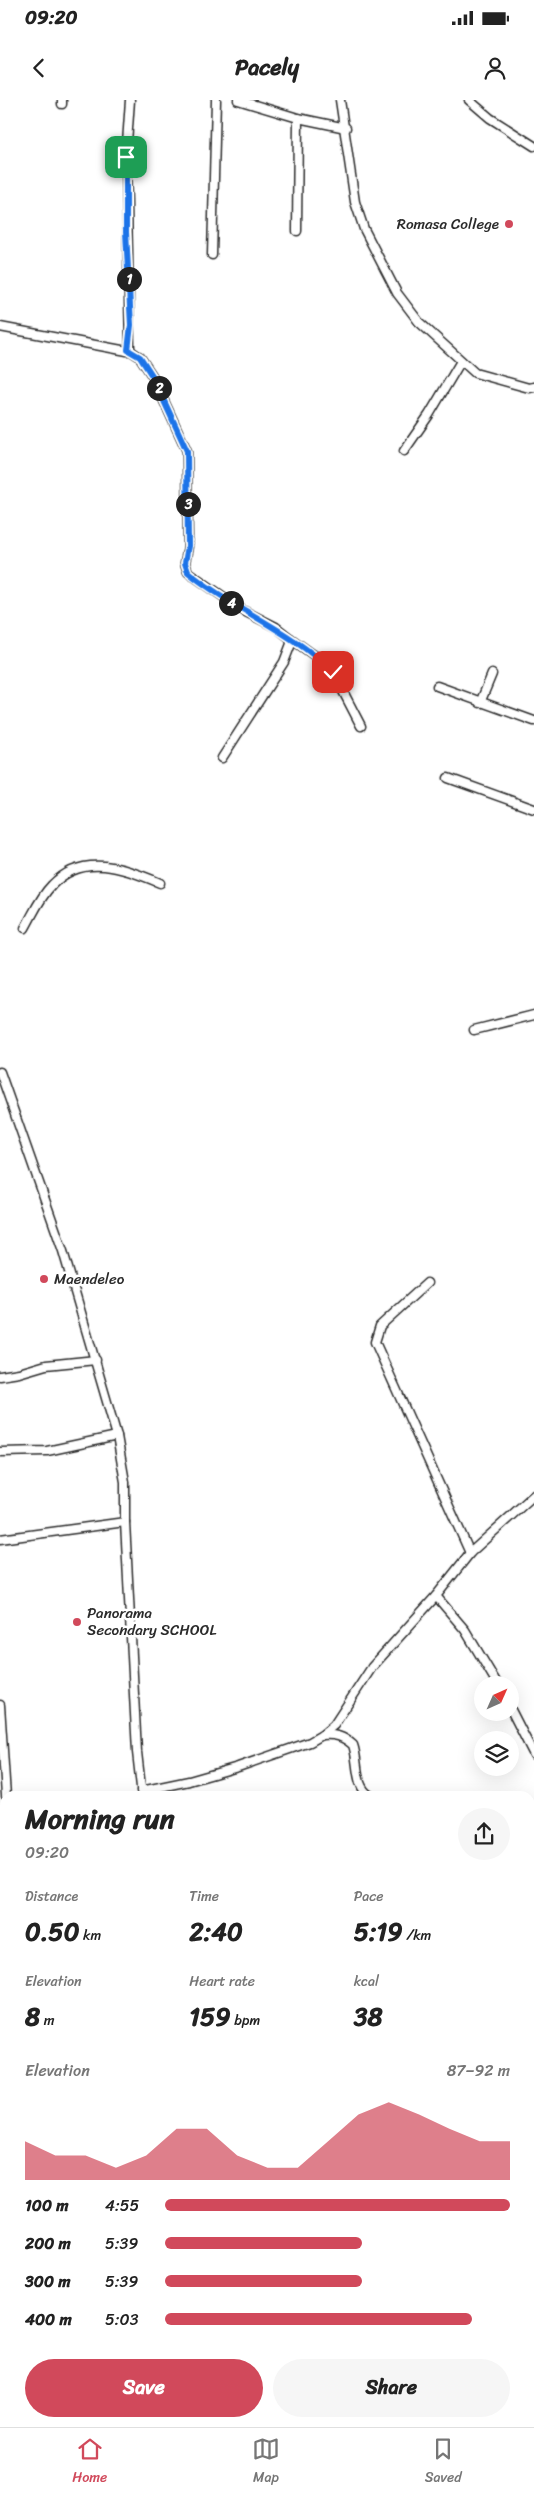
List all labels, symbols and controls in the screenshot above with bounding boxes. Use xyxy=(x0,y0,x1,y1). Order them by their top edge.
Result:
text: 09:20 xyxy=(25,1,77,34)
text: Pacely xyxy=(235,48,299,87)
icon: back xyxy=(25,54,53,82)
icon: person xyxy=(481,54,509,82)
pin xyxy=(105,136,147,178)
icon: arrive xyxy=(112,143,140,171)
place label: Romasa College xyxy=(397,211,499,237)
marker: Romasa College xyxy=(503,218,515,230)
pin: 1 xyxy=(116,266,142,292)
text: 1 xyxy=(126,267,133,292)
pin: 2 xyxy=(146,376,172,400)
text: 2 xyxy=(155,376,164,401)
pin: 3 xyxy=(176,492,200,516)
text: 3 xyxy=(185,492,192,517)
pin: 4 xyxy=(218,590,244,616)
text: 4 xyxy=(227,591,236,616)
pin xyxy=(312,651,354,693)
icon: check xyxy=(319,658,347,686)
place label: Maendeleo xyxy=(54,1266,125,1292)
marker: Maendeleo xyxy=(38,1273,50,1285)
place label: Panorama Secondary SCHOOL xyxy=(87,1600,216,1643)
marker: Panorama Secondary SCHOOL xyxy=(71,1616,83,1628)
north arrow xyxy=(474,1676,519,1721)
map controls xyxy=(474,1676,519,1776)
button: layers xyxy=(474,1731,519,1776)
text: Morning run xyxy=(25,1794,175,1843)
button: share xyxy=(458,1808,510,1860)
text: 09:20 xyxy=(25,1838,69,1867)
text: Distance xyxy=(25,1884,78,1909)
text: Time xyxy=(189,1884,219,1909)
text: Pace xyxy=(354,1884,383,1909)
text: 0.50 xyxy=(25,1909,79,1954)
text: 2:40 xyxy=(189,1909,243,1954)
text: 5:19 xyxy=(354,1909,403,1954)
text: km xyxy=(79,1923,101,1948)
text: /km xyxy=(403,1923,431,1948)
text: Elevation xyxy=(25,1969,82,1994)
text: Heart rate xyxy=(189,1969,255,1994)
text: kcal xyxy=(354,1969,379,1994)
text: 8 xyxy=(25,1994,40,2039)
text: 159 xyxy=(189,1994,231,2039)
text: 38 xyxy=(354,1994,382,2039)
text: m xyxy=(40,2008,54,2033)
text: bpm xyxy=(231,2008,260,2033)
text: Elevation xyxy=(25,2056,90,2085)
text: 87–92 m xyxy=(447,2056,510,2085)
text: 100 m xyxy=(25,2191,69,2220)
text: 4:55 xyxy=(105,2191,139,2220)
text: 200 m xyxy=(25,2229,71,2258)
text: 5:39 xyxy=(105,2229,138,2258)
text: 300 m xyxy=(25,2267,70,2296)
text: 5:39 xyxy=(105,2267,138,2296)
text: 400 m xyxy=(25,2305,72,2334)
text: 5:03 xyxy=(105,2305,139,2334)
button: Save xyxy=(25,2359,263,2417)
button: Share xyxy=(273,2359,510,2417)
tab: Home xyxy=(72,2435,107,2490)
tab: Map xyxy=(252,2435,280,2490)
tab: Saved xyxy=(425,2435,462,2490)

